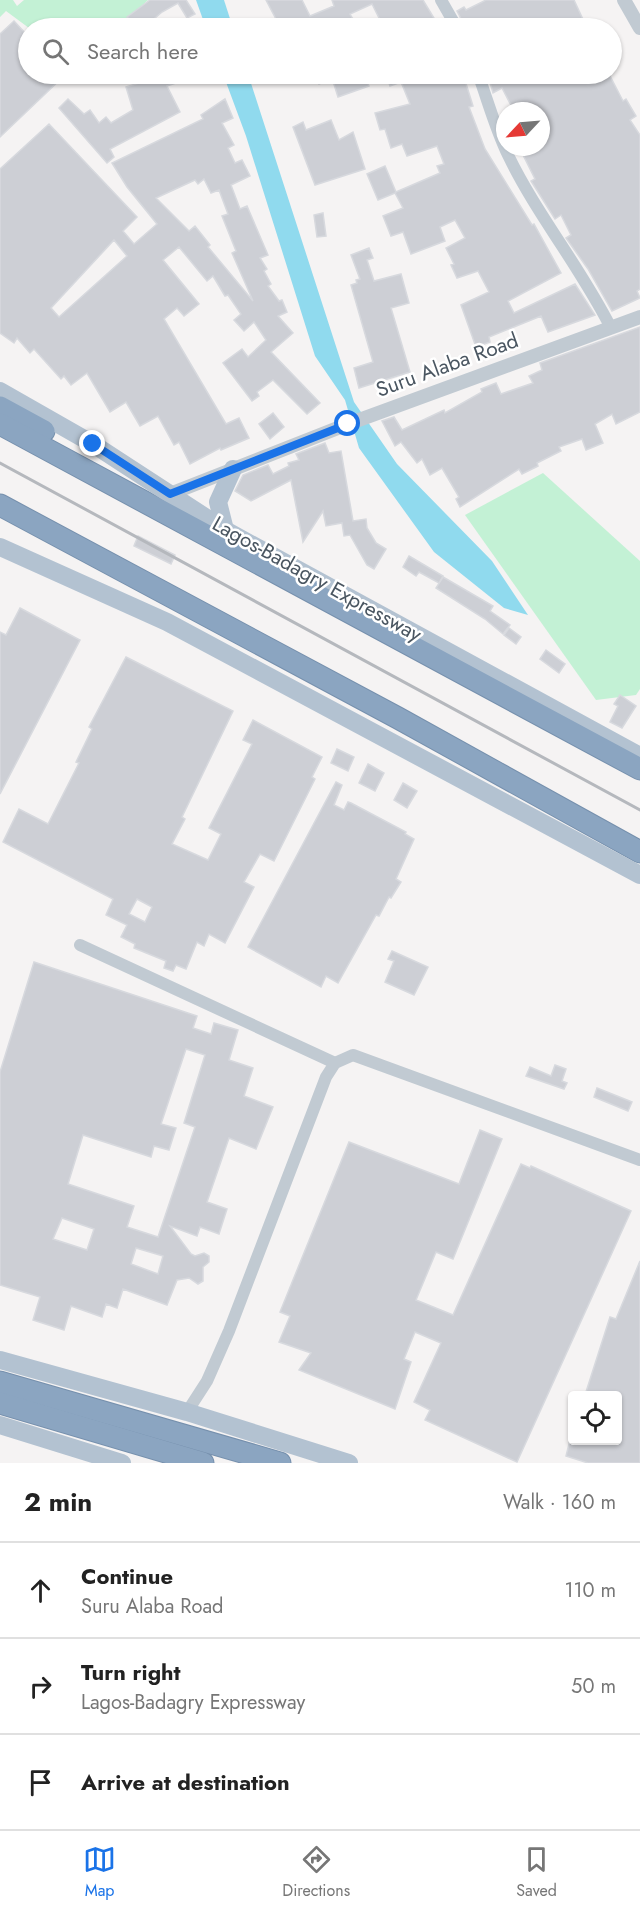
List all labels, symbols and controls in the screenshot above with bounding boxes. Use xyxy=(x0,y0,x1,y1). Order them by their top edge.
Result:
search box xyxy=(18,18,622,84)
icon: search xyxy=(39,35,72,68)
text: Search here xyxy=(87,35,198,67)
north arrow xyxy=(496,102,550,156)
street label: Suru Alaba Road xyxy=(372,325,522,405)
route start xyxy=(334,410,360,436)
route end xyxy=(79,430,105,456)
street label: Lagos-Badagry Expressway xyxy=(207,509,428,650)
map controls xyxy=(568,1391,622,1445)
button: locate xyxy=(568,1391,622,1445)
text: 2 min xyxy=(24,1483,92,1521)
text: Walk · 160 m xyxy=(503,1488,616,1517)
text: Continue xyxy=(81,1560,173,1592)
icon: ahead xyxy=(24,1574,57,1607)
text: 110 m xyxy=(564,1576,616,1605)
text: Suru Alaba Road xyxy=(81,1592,223,1621)
text: Turn right xyxy=(81,1656,181,1688)
icon: right xyxy=(24,1670,57,1703)
text: 50 m xyxy=(571,1672,616,1701)
text: Lagos-Badagry Expressway xyxy=(81,1688,305,1717)
icon: arrive xyxy=(24,1766,57,1799)
text: Arrive at destination xyxy=(81,1766,290,1798)
tab: Map xyxy=(83,1843,116,1902)
tab: Directions xyxy=(282,1843,350,1902)
tab: Saved xyxy=(516,1843,557,1902)

